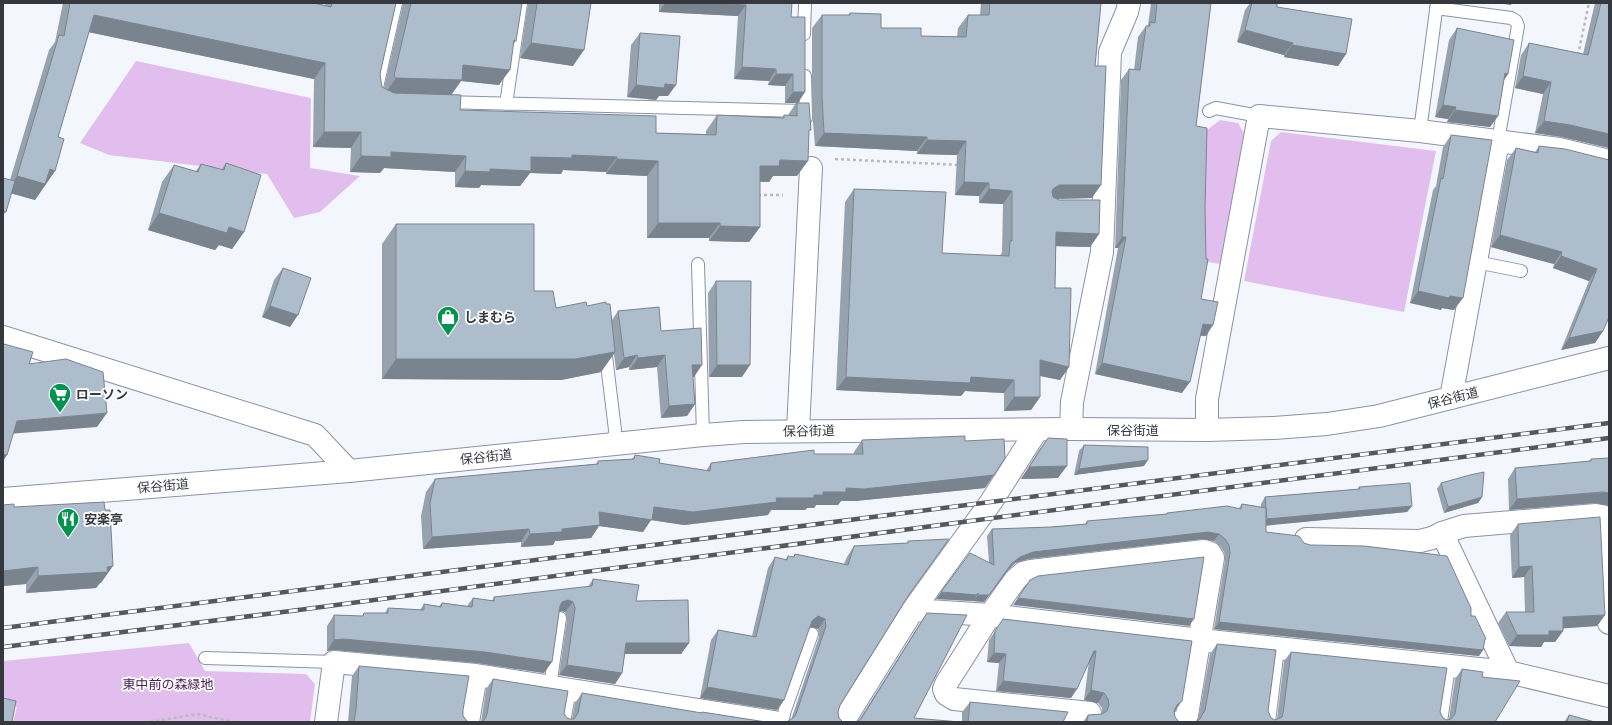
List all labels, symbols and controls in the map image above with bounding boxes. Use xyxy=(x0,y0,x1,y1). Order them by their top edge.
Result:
shop icon: しまむら xyxy=(435,304,461,337)
place label: しまむら xyxy=(464,309,516,326)
supermarket icon: ローソン xyxy=(47,381,73,414)
street label: 保谷街道 xyxy=(1426,383,1480,413)
place label: ローソン xyxy=(76,386,128,403)
street label: 保谷街道 xyxy=(783,422,835,440)
street label: 保谷街道 xyxy=(1107,422,1159,439)
street label: 保谷街道 xyxy=(459,446,513,468)
street label: 保谷街道 xyxy=(136,475,190,497)
restaurant icon: 安楽亭 xyxy=(55,506,81,539)
place label: 安楽亭 xyxy=(84,511,123,528)
park label: 東中前の森緑地 xyxy=(122,676,214,693)

